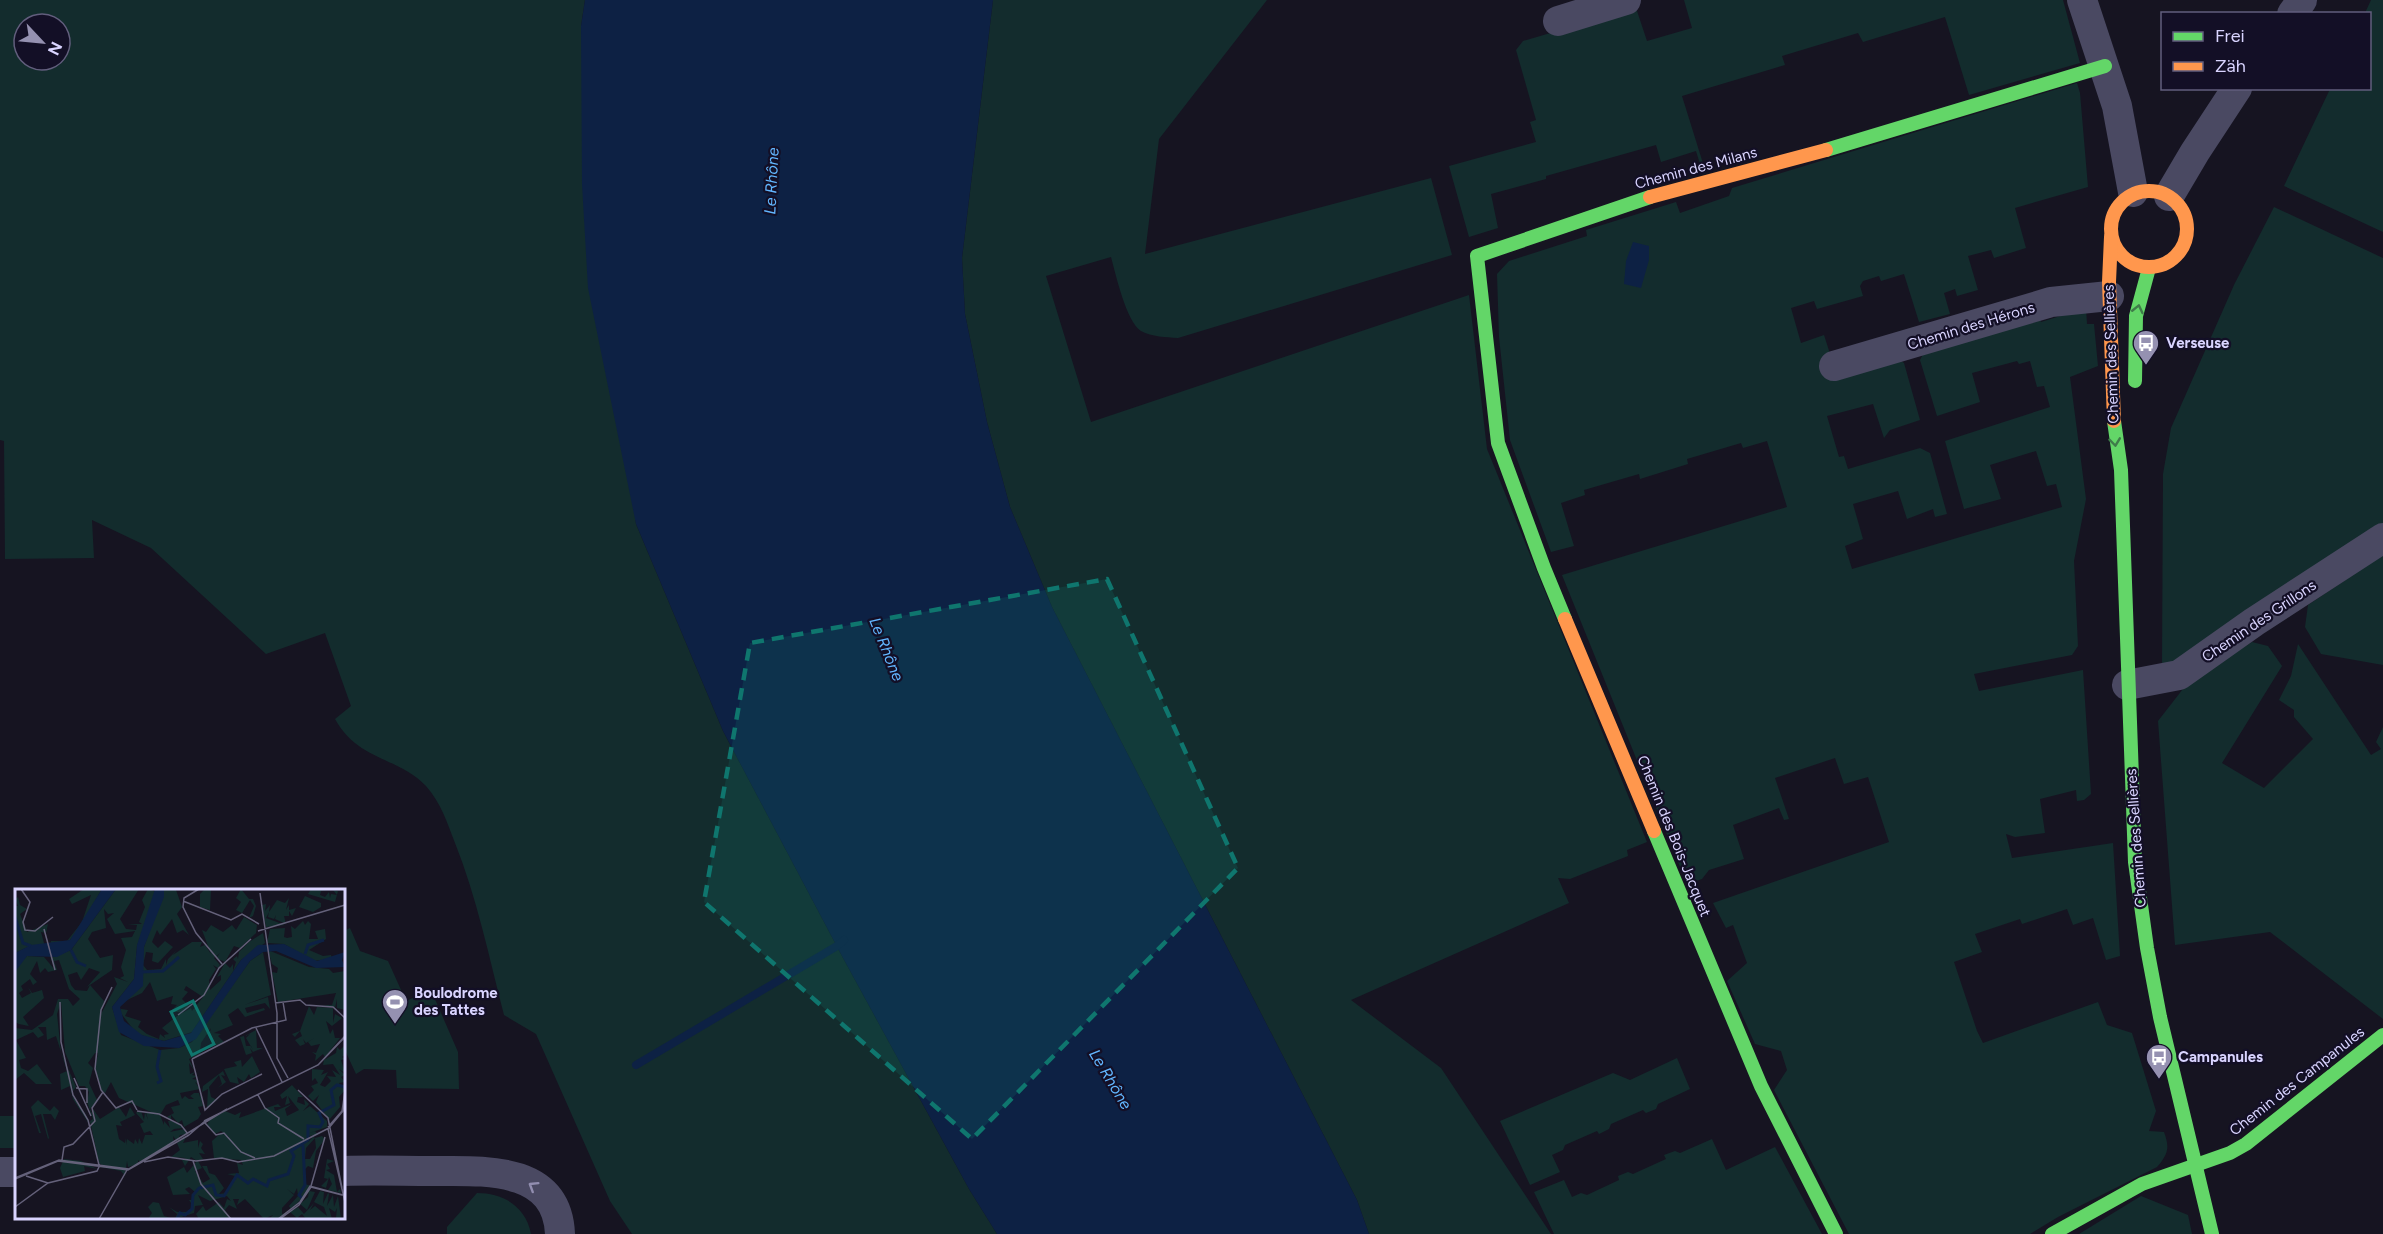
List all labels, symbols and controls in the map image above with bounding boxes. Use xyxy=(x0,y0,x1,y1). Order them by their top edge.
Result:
north arrow xyxy=(12,12,72,72)
legend xyxy=(2161,12,2371,90)
text: Frei xyxy=(2215,25,2245,47)
text: N xyxy=(44,39,66,58)
text: Zäh xyxy=(2215,55,2246,77)
street label: Chemin des Milans xyxy=(1633,143,1759,193)
water label: Le Rhône xyxy=(760,147,783,215)
street label: Chemin des Sellières xyxy=(2100,284,2122,424)
street label: Chemin des Hérons xyxy=(1905,298,2037,354)
one-way arrow xyxy=(2131,305,2144,315)
bus stop icon: Verseuse xyxy=(2131,328,2161,366)
place label: Verseuse xyxy=(2166,334,2230,352)
one-way arrow xyxy=(2108,437,2121,446)
street label: Chemin des Grillons xyxy=(2198,576,2320,666)
water label: Le Rhône xyxy=(865,615,908,684)
street label: Chemin des Bois-Jacquet xyxy=(1633,753,1715,920)
street label: Chemin des Sellières xyxy=(2122,768,2150,908)
inset map xyxy=(15,889,345,1219)
place label: Boulodrome des Tattes xyxy=(414,984,498,1019)
sports icon: Boulodrome des Tattes xyxy=(380,987,410,1025)
street label: Chemin des Campanules xyxy=(2226,1023,2368,1139)
bus stop icon: Campanules xyxy=(2144,1042,2174,1080)
water label: Le Rhône xyxy=(1085,1046,1136,1113)
place label: Campanules xyxy=(2178,1048,2263,1066)
one-way arrow xyxy=(529,1181,539,1193)

